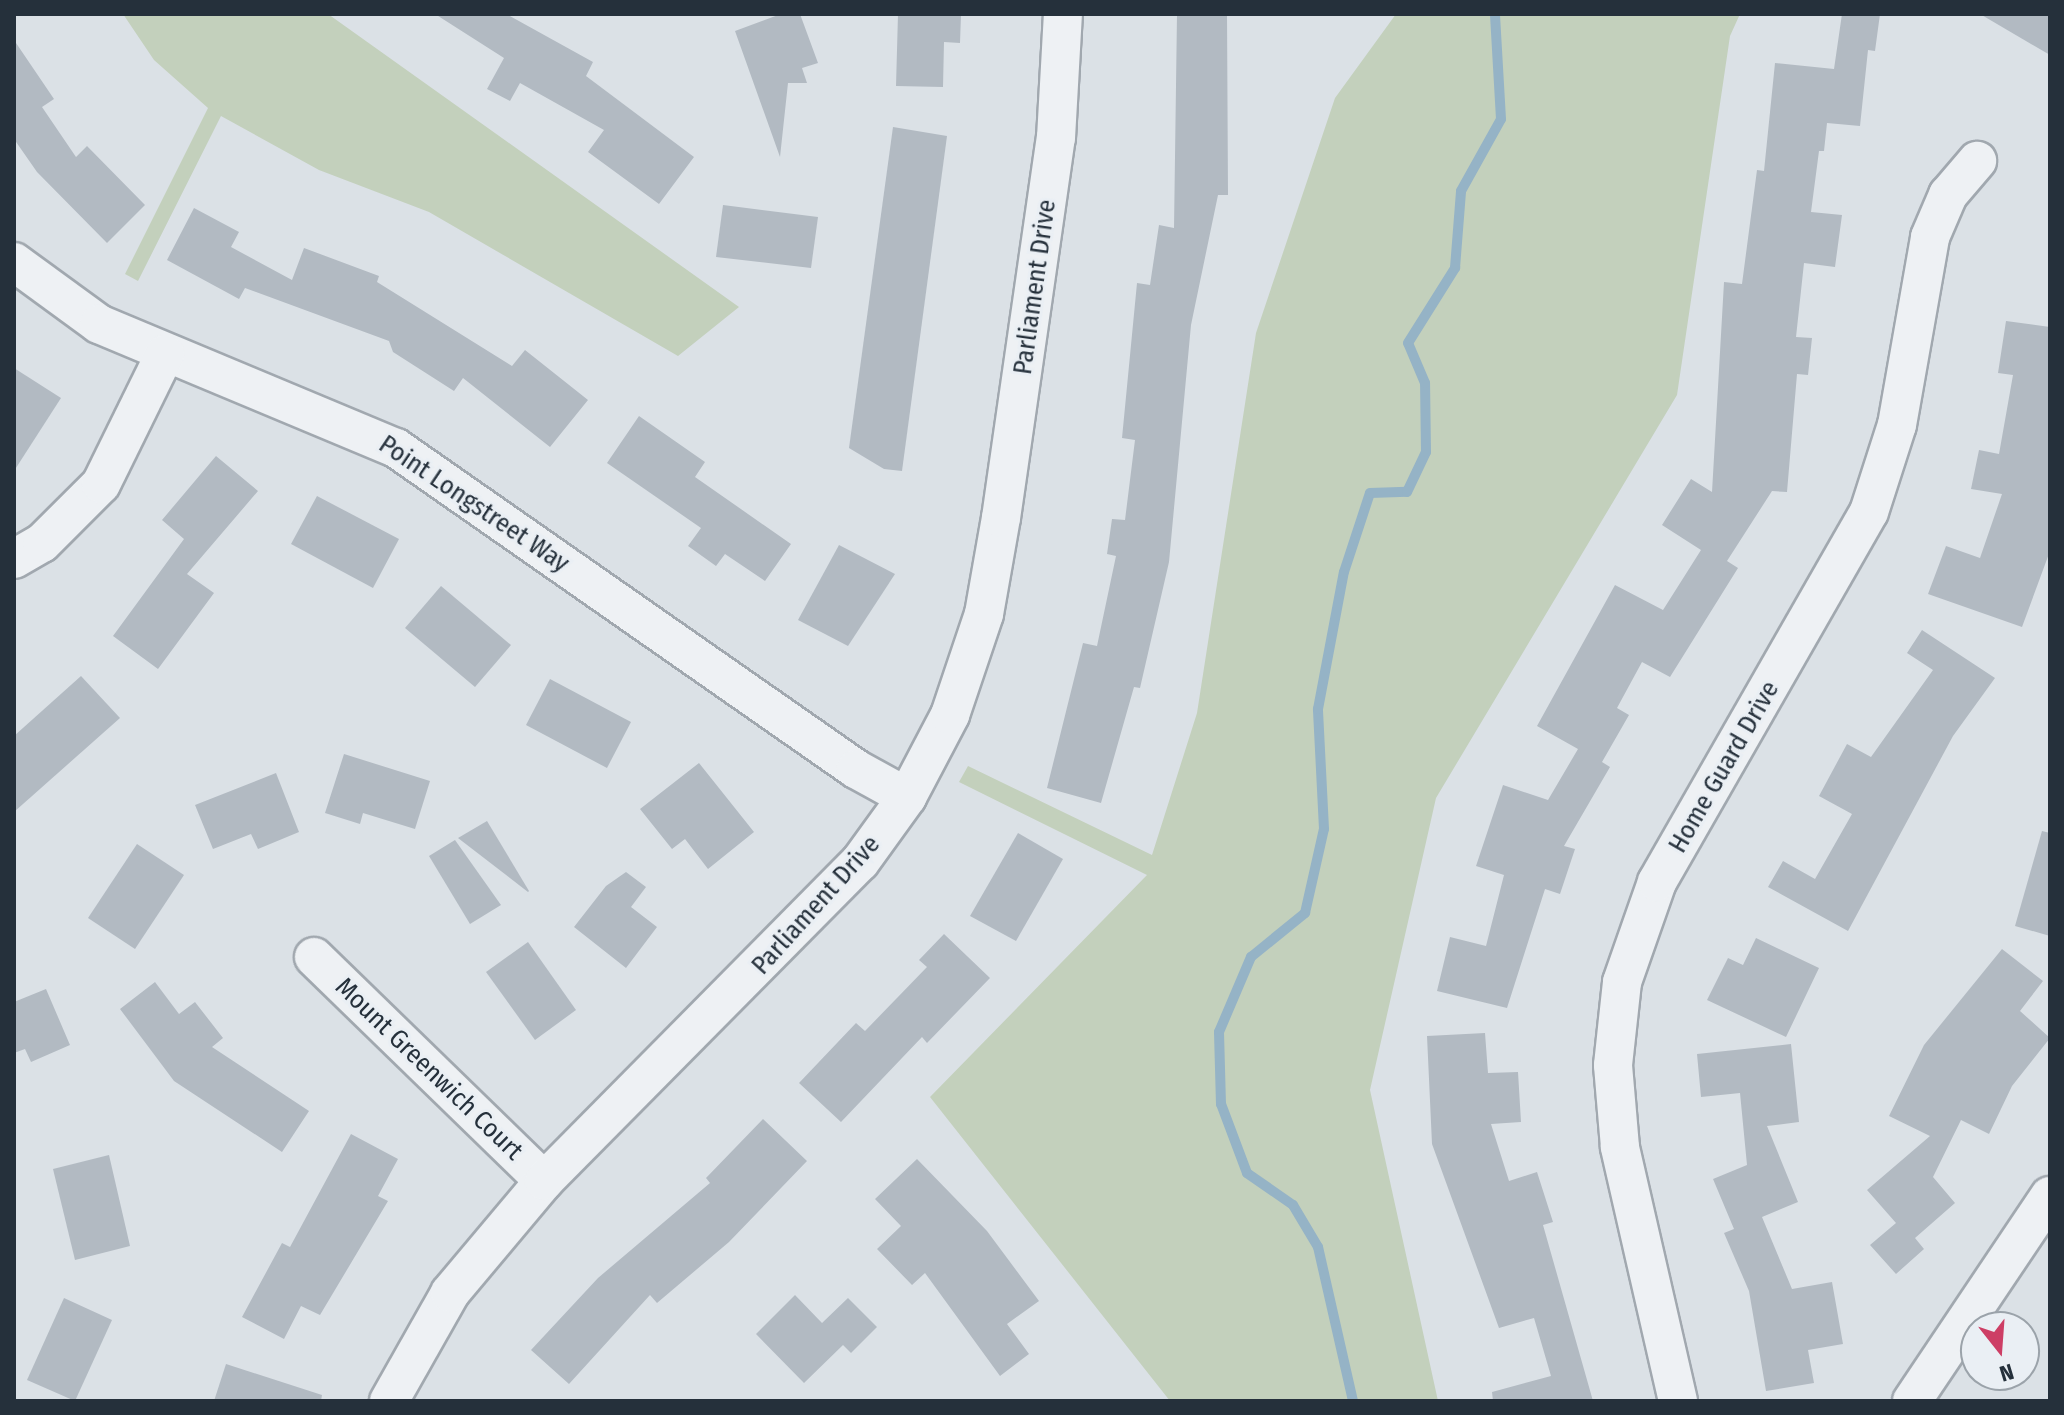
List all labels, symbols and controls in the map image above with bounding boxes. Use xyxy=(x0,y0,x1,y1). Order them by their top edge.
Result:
street label: Parliament Drive xyxy=(1007,197,1063,377)
street label: Point Longstreet Way xyxy=(373,429,575,579)
street label: Home Guard Drive xyxy=(1662,676,1786,858)
street label: Parliament Drive xyxy=(745,829,887,981)
street label: Mount Greenwich Court xyxy=(329,971,529,1167)
north arrow xyxy=(1960,1311,2040,1391)
text: N xyxy=(1996,1358,2017,1387)

